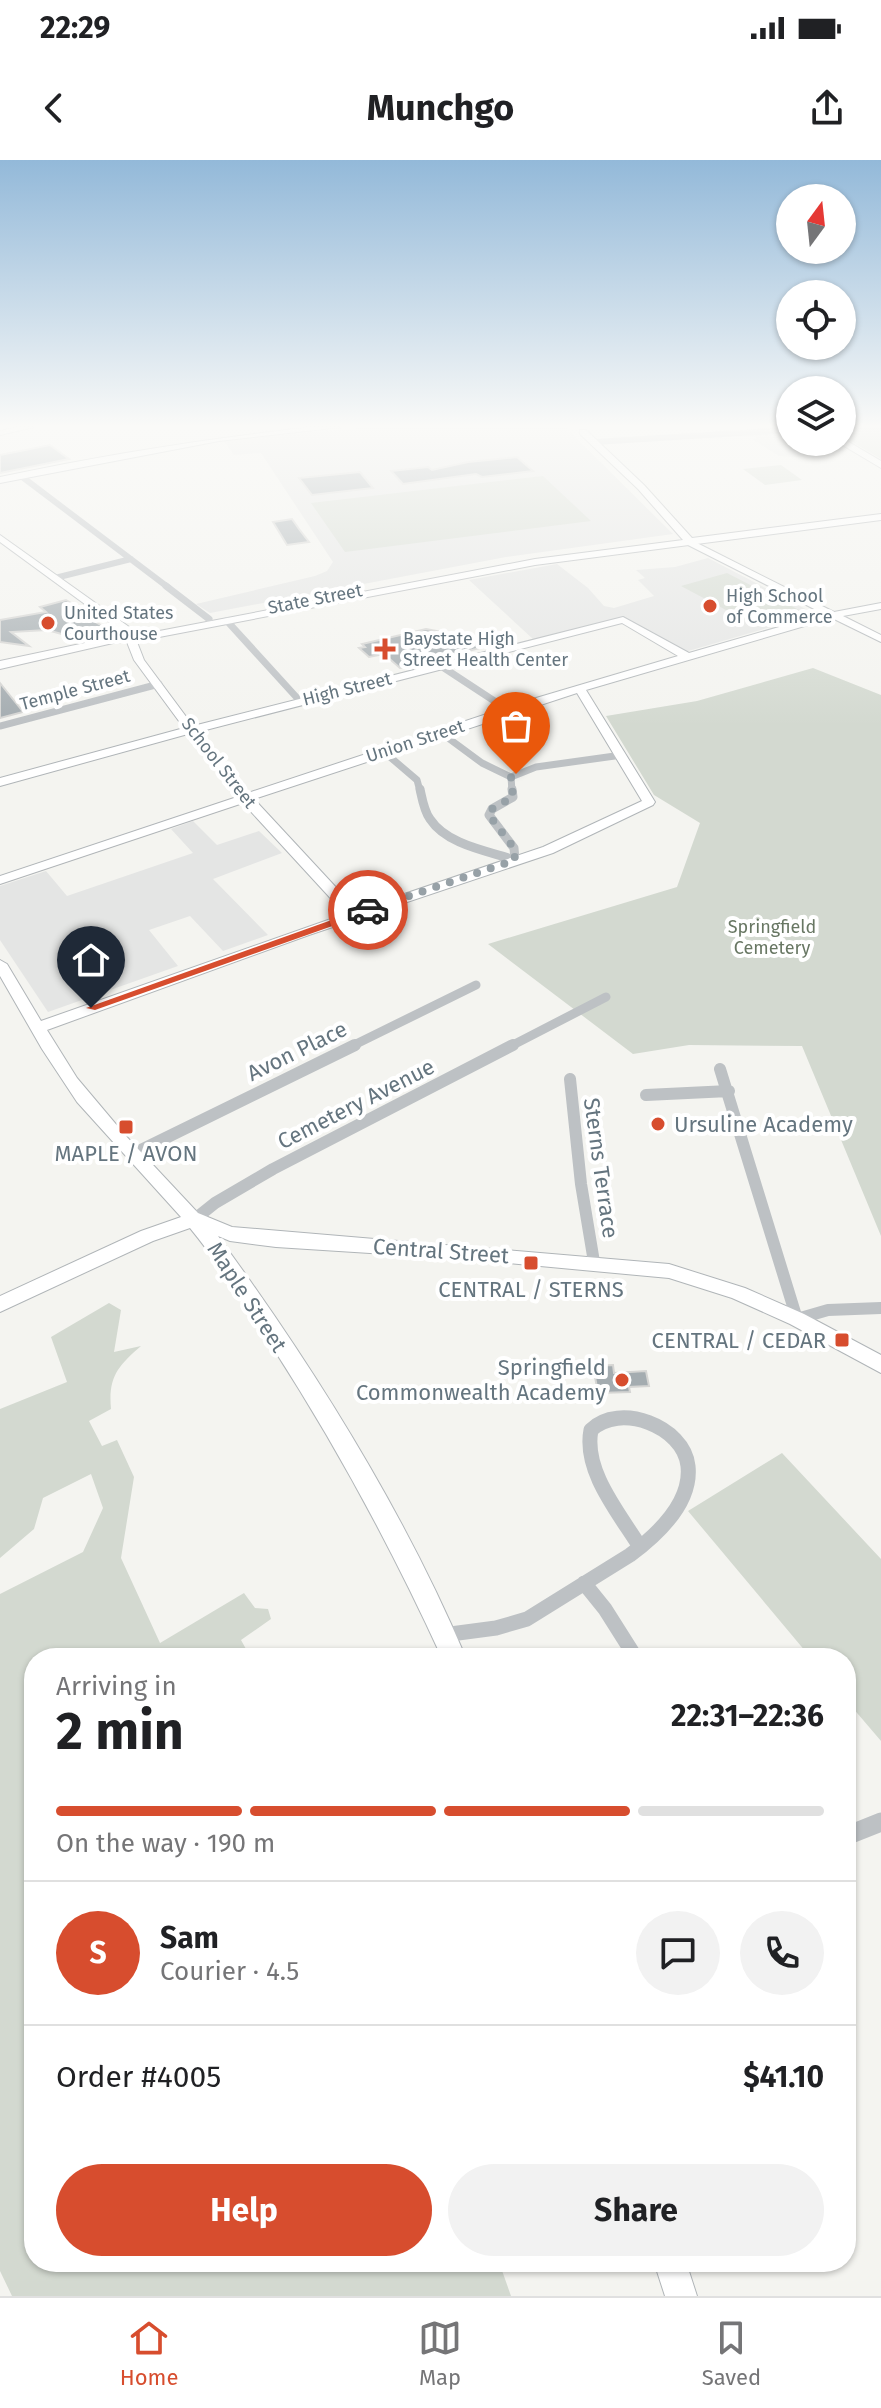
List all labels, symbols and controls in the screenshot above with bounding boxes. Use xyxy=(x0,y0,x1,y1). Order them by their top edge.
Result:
text: 22:29 xyxy=(40,10,110,46)
icon: back xyxy=(32,86,76,130)
text: Munchgo xyxy=(367,86,514,130)
icon: share xyxy=(805,86,849,130)
north arrow xyxy=(776,184,856,264)
map controls xyxy=(776,184,856,456)
button: locate xyxy=(776,280,856,360)
button: layers xyxy=(776,376,856,456)
street label: State Street xyxy=(266,579,365,619)
place label: High School of Commerce xyxy=(726,585,833,628)
marker: High School of Commerce xyxy=(701,597,719,615)
place label: United States Courthouse xyxy=(64,602,174,645)
marker: United States Courthouse xyxy=(39,614,57,632)
place label: Baystate High Street Health Center xyxy=(403,628,568,671)
marker: Baystate High Street Health Center xyxy=(374,638,396,660)
street label: Temple Street xyxy=(18,665,133,715)
street label: High Street xyxy=(300,667,394,711)
pin xyxy=(482,692,550,774)
icon: bag xyxy=(494,704,538,748)
street label: School Street xyxy=(177,713,261,813)
street label: Union Street xyxy=(363,715,467,767)
courier xyxy=(328,870,408,950)
icon: car xyxy=(346,888,390,932)
park label: Springfield Cemetery xyxy=(728,916,816,959)
pin xyxy=(57,926,125,1008)
icon: home xyxy=(69,938,113,982)
street label: Avon Place xyxy=(243,1015,351,1087)
street label: Cemetery Avenue xyxy=(273,1053,439,1155)
street label: Sterns Terrace xyxy=(578,1096,624,1240)
place label: Ursuline Academy xyxy=(674,1111,853,1138)
marker: Ursuline Academy xyxy=(649,1115,667,1133)
marker: MAPLE / AVON xyxy=(117,1118,135,1136)
place label: MAPLE / AVON xyxy=(54,1140,198,1167)
street label: Central Street xyxy=(372,1233,510,1269)
street label: Maple Street xyxy=(201,1237,293,1357)
marker: CENTRAL / STERNS xyxy=(522,1254,540,1272)
place label: CENTRAL / STERNS xyxy=(438,1276,624,1303)
place label: CENTRAL / CEDAR xyxy=(652,1327,826,1354)
marker: CENTRAL / CEDAR xyxy=(833,1331,851,1349)
place label: Springfield Commonwealth Academy xyxy=(356,1354,606,1406)
marker: Springfield Commonwealth Academy xyxy=(613,1371,631,1389)
text: Arriving in xyxy=(56,1671,177,1702)
text: 22:31–22:36 xyxy=(671,1698,824,1734)
text: 2 min xyxy=(56,1700,184,1763)
text: On the way · 190 m xyxy=(56,1828,275,1859)
button: chat xyxy=(636,1911,720,1995)
button: phone xyxy=(740,1911,824,1995)
text: Sam xyxy=(160,1920,219,1956)
text: S xyxy=(89,1935,107,1971)
text: Courier · 4.5 xyxy=(160,1956,299,1987)
text: Order #4005 xyxy=(56,2059,221,2095)
text: $41.10 xyxy=(743,2059,824,2095)
button: Help xyxy=(56,2164,432,2256)
button: Share xyxy=(448,2164,824,2256)
tab: Home xyxy=(120,2316,178,2391)
tab: Map xyxy=(418,2316,462,2391)
tab: Saved xyxy=(702,2316,761,2391)

